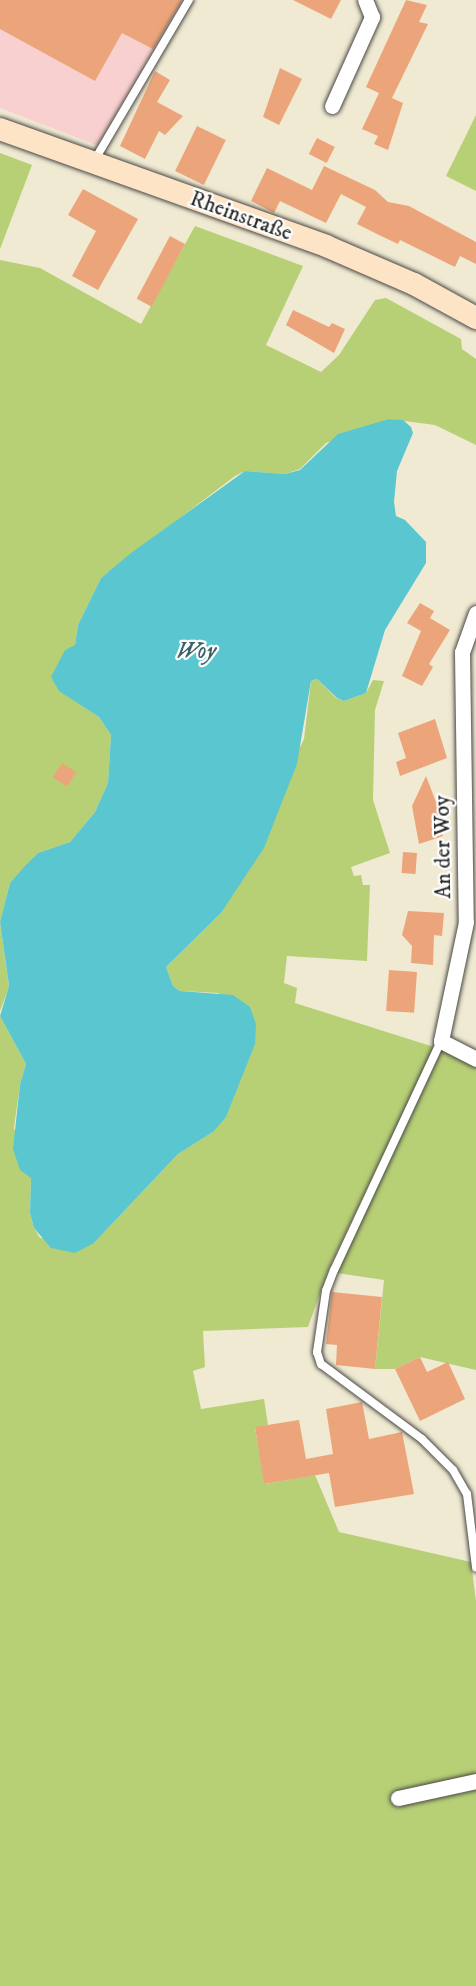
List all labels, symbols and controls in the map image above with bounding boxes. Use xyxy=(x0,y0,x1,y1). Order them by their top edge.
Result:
street label: Rheinstraße xyxy=(186,185,296,247)
water label: Woy xyxy=(176,638,216,666)
street label: An der Woy xyxy=(429,795,457,899)

